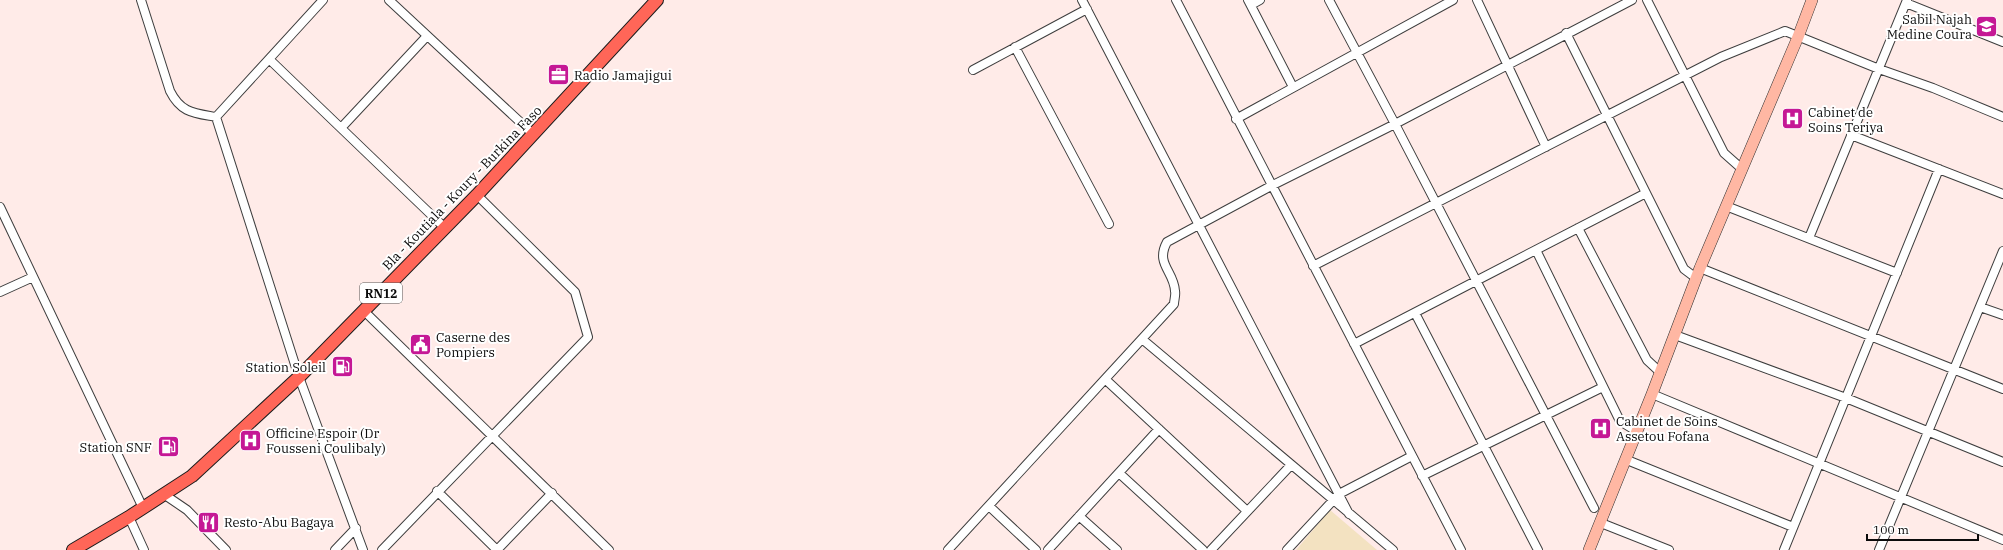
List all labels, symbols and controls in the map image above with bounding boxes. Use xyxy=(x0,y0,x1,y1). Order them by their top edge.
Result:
place label: Sabil Najah Medine Coura xyxy=(1887,11,1972,43)
school or university icon: Sabil Najah Medine Coura xyxy=(1974,13,2000,39)
office icon: Radio Jamajigui xyxy=(546,62,572,88)
place label: Radio Jamajigui xyxy=(574,67,672,84)
street label: Bla - Koutiala - Koury - Burkina Faso xyxy=(379,102,545,274)
place label: Cabinet de Soins Teriya xyxy=(1808,104,1883,136)
hospital icon: Cabinet de Soins Teriya xyxy=(1780,106,1806,132)
road number: RN12 xyxy=(360,283,402,303)
place label: Caserne des Pompiers xyxy=(436,329,510,361)
public building icon: Caserne des Pompiers xyxy=(408,331,434,357)
fuel station icon: Station Soleil xyxy=(329,354,355,380)
place label: Station Soleil xyxy=(246,359,326,376)
place label: Cabinet de Soins Assetou Fofana xyxy=(1616,413,1718,445)
hospital icon: Cabinet de Soins Assetou Fofana xyxy=(1587,415,1613,441)
place label: Officine Espoir (Dr Fousseni Coulibaly) xyxy=(266,425,386,457)
hospital icon: Officine Espoir (Dr Fousseni Coulibaly) xyxy=(238,427,264,453)
fuel station icon: Station SNF xyxy=(155,434,181,460)
place label: Station SNF xyxy=(80,439,152,456)
restaurant icon: Resto-Abu Bagaya xyxy=(196,509,222,535)
place label: Resto-Abu Bagaya xyxy=(224,514,334,531)
scale bar xyxy=(1867,516,1978,542)
text: 100 m xyxy=(1873,522,1909,537)

